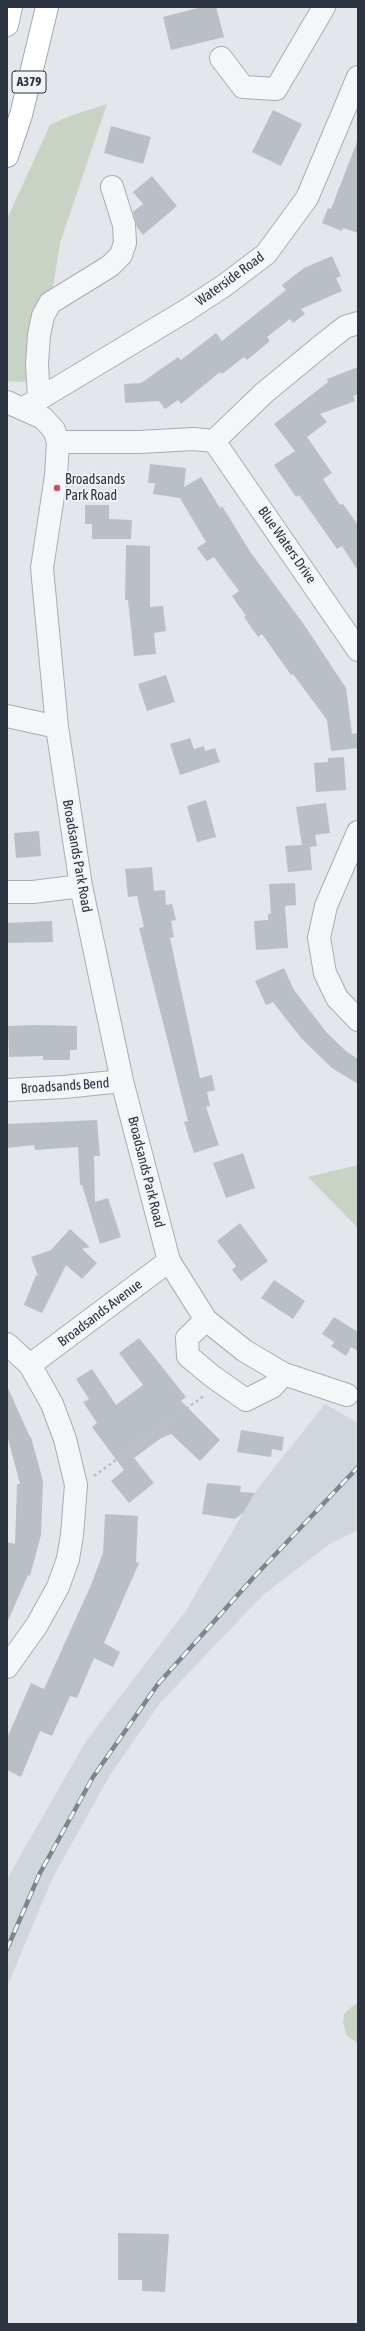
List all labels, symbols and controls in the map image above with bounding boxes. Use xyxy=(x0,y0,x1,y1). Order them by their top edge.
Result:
road number: A379 xyxy=(12,71,46,93)
street label: Waterside Road xyxy=(193,249,267,309)
place label: Broadsands Park Road xyxy=(65,472,125,504)
marker: Broadsands Park Road xyxy=(52,483,62,493)
street label: Blue Waters Drive xyxy=(254,503,320,587)
street label: Broadsands Park Road xyxy=(59,798,95,914)
street label: Broadsands Bend xyxy=(20,1075,110,1097)
street label: Broadsands Park Road xyxy=(124,1115,168,1229)
street label: Broadsands Avenue xyxy=(55,1276,145,1350)

